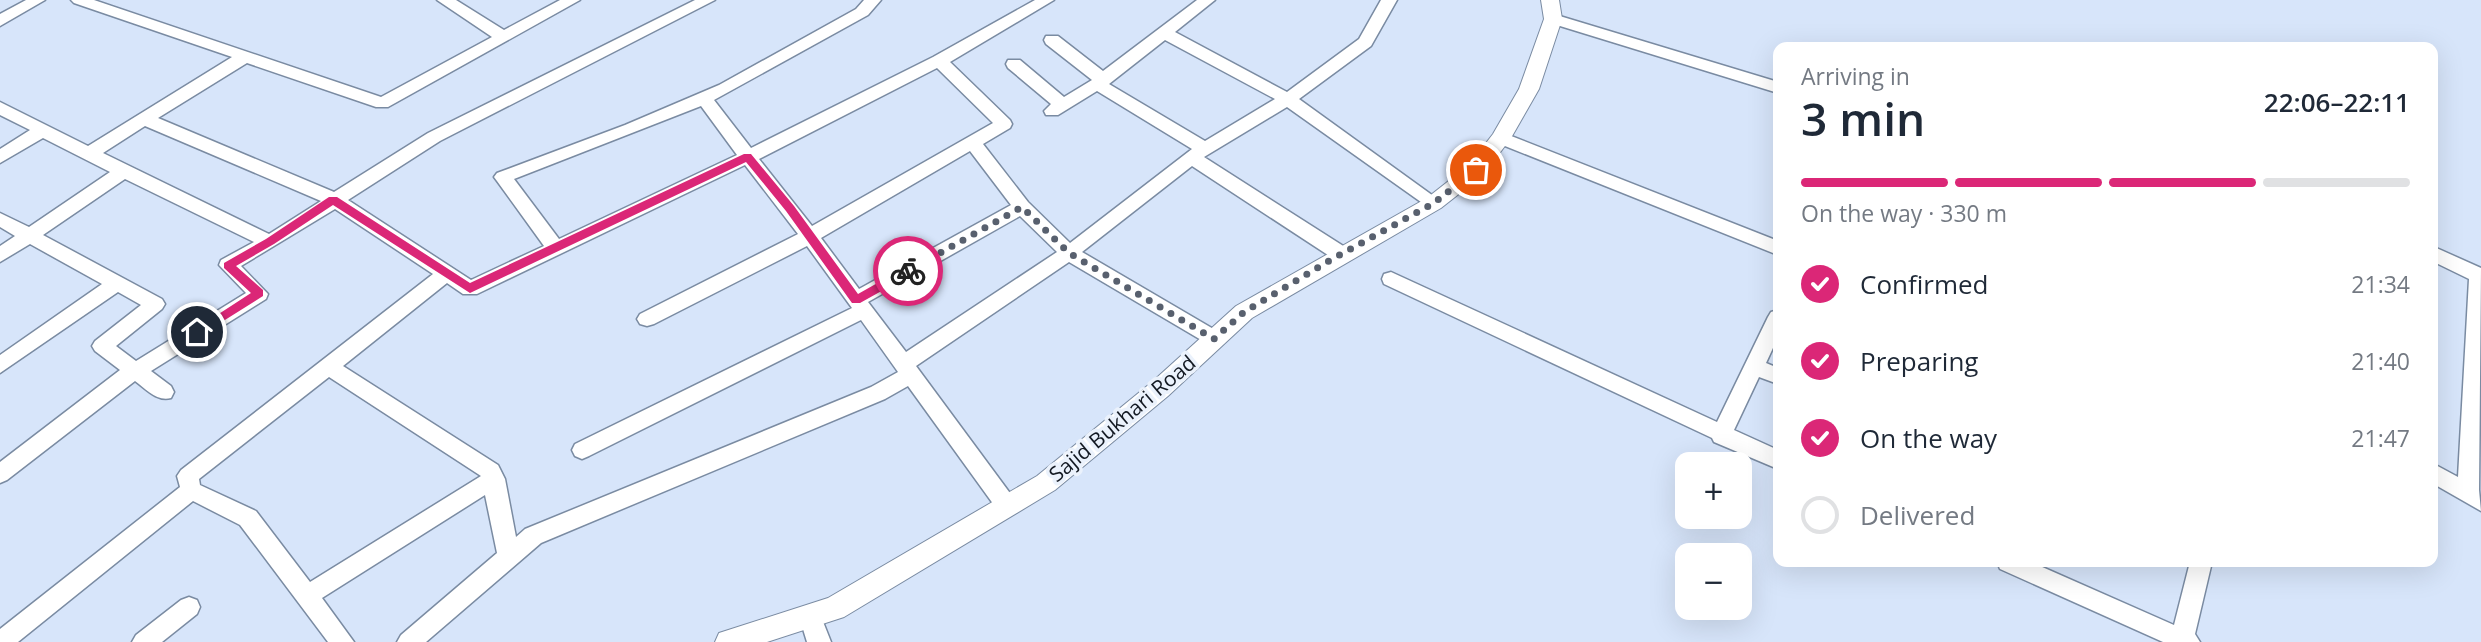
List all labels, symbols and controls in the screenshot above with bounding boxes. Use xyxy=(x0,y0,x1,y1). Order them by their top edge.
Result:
text: Arriving in xyxy=(1801,60,1910,92)
text: 22:06–22:11 xyxy=(2264,84,2410,120)
text: 3 min xyxy=(1801,87,1925,149)
pin xyxy=(1446,140,1506,200)
icon: bag xyxy=(1457,151,1495,189)
text: On the way · 330 m xyxy=(1801,197,2007,229)
courier xyxy=(873,236,943,306)
icon: bike xyxy=(889,252,927,290)
icon: check xyxy=(1801,265,1839,303)
text: Confirmed xyxy=(1860,266,1988,302)
text: 21:34 xyxy=(2351,268,2410,300)
pin xyxy=(167,302,227,362)
icon: home xyxy=(178,313,216,351)
icon: check xyxy=(1801,342,1839,380)
text: Preparing xyxy=(1860,343,1978,379)
text: 21:40 xyxy=(2351,345,2410,377)
street label: Sajid Bukhari Road xyxy=(1043,348,1201,488)
icon: check xyxy=(1801,419,1839,457)
text: On the way xyxy=(1860,420,1997,456)
text: 21:47 xyxy=(2351,422,2410,454)
map controls xyxy=(1675,452,1752,620)
button: + xyxy=(1675,452,1752,529)
text: Delivered xyxy=(1860,497,1975,533)
button: − xyxy=(1675,543,1752,620)

